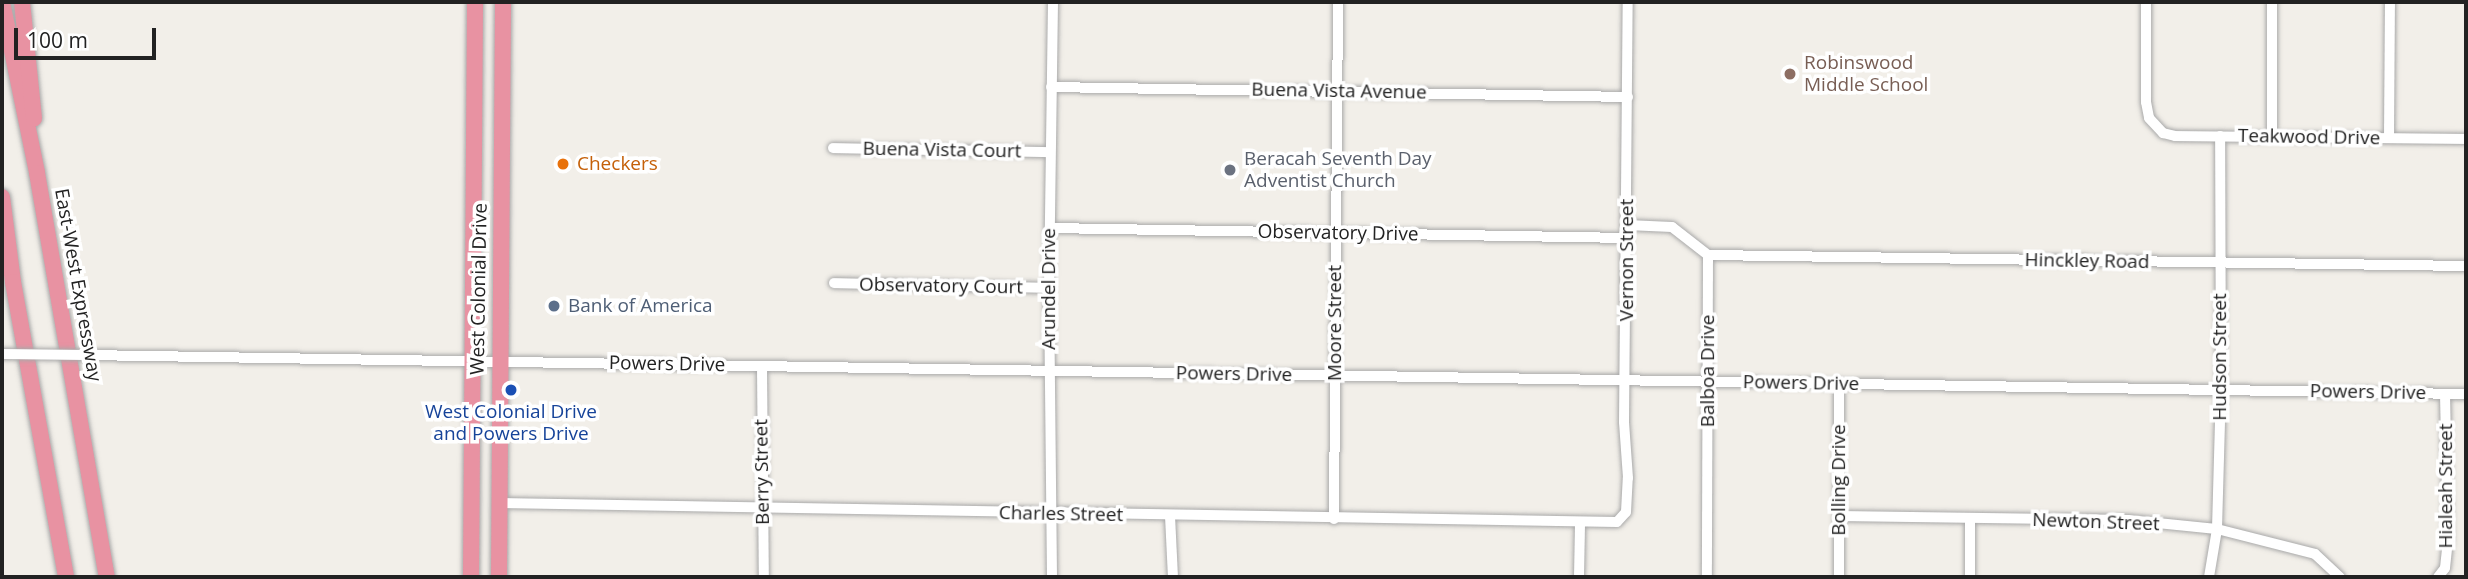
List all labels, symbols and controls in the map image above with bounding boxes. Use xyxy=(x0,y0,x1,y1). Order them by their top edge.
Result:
scale bar xyxy=(18,14,159,58)
text: 100 m xyxy=(27,26,88,54)
place label: Robinswood Middle School xyxy=(1804,52,1928,96)
marker: Robinswood Middle School xyxy=(1782,66,1798,82)
street label: Buena Vista Avenue xyxy=(1251,78,1427,104)
street label: Teakwood Drive xyxy=(2238,124,2380,150)
street label: Buena Vista Court xyxy=(862,137,1022,163)
place label: Beracah Seventh Day Adventist Church xyxy=(1244,148,1432,192)
place label: Checkers xyxy=(577,153,658,175)
marker: Checkers xyxy=(555,156,571,172)
marker: Beracah Seventh Day Adventist Church xyxy=(1222,162,1238,178)
street label: East-West Expressway xyxy=(50,187,106,383)
street label: Vernon Street xyxy=(1616,199,1638,321)
street label: West Colonial Drive xyxy=(466,203,492,375)
street label: Observatory Drive xyxy=(1257,220,1419,246)
street label: Arundel Drive xyxy=(1038,228,1060,350)
street label: Hinckley Road xyxy=(2024,249,2150,273)
street label: Moore Street xyxy=(1324,265,1346,381)
street label: Observatory Court xyxy=(859,273,1023,299)
street label: Hudson Street xyxy=(2209,293,2231,421)
place label: Bank of America xyxy=(568,295,713,317)
marker: Bank of America xyxy=(546,298,562,314)
street label: Balboa Drive xyxy=(1697,315,1719,427)
street label: Powers Drive xyxy=(609,352,725,376)
street label: Powers Drive xyxy=(1176,362,1292,386)
street label: Powers Drive xyxy=(1743,371,1859,395)
street label: Powers Drive xyxy=(2310,380,2426,404)
marker: West Colonial Drive and Powers Drive xyxy=(503,382,519,398)
place label: West Colonial Drive and Powers Drive xyxy=(425,401,597,445)
street label: Berry Street xyxy=(750,419,774,525)
street label: Hialeah Street xyxy=(2435,423,2457,549)
street label: Bolling Drive xyxy=(1828,424,1850,536)
street label: Charles Street xyxy=(999,502,1123,526)
street label: Newton Street xyxy=(2032,508,2160,536)

